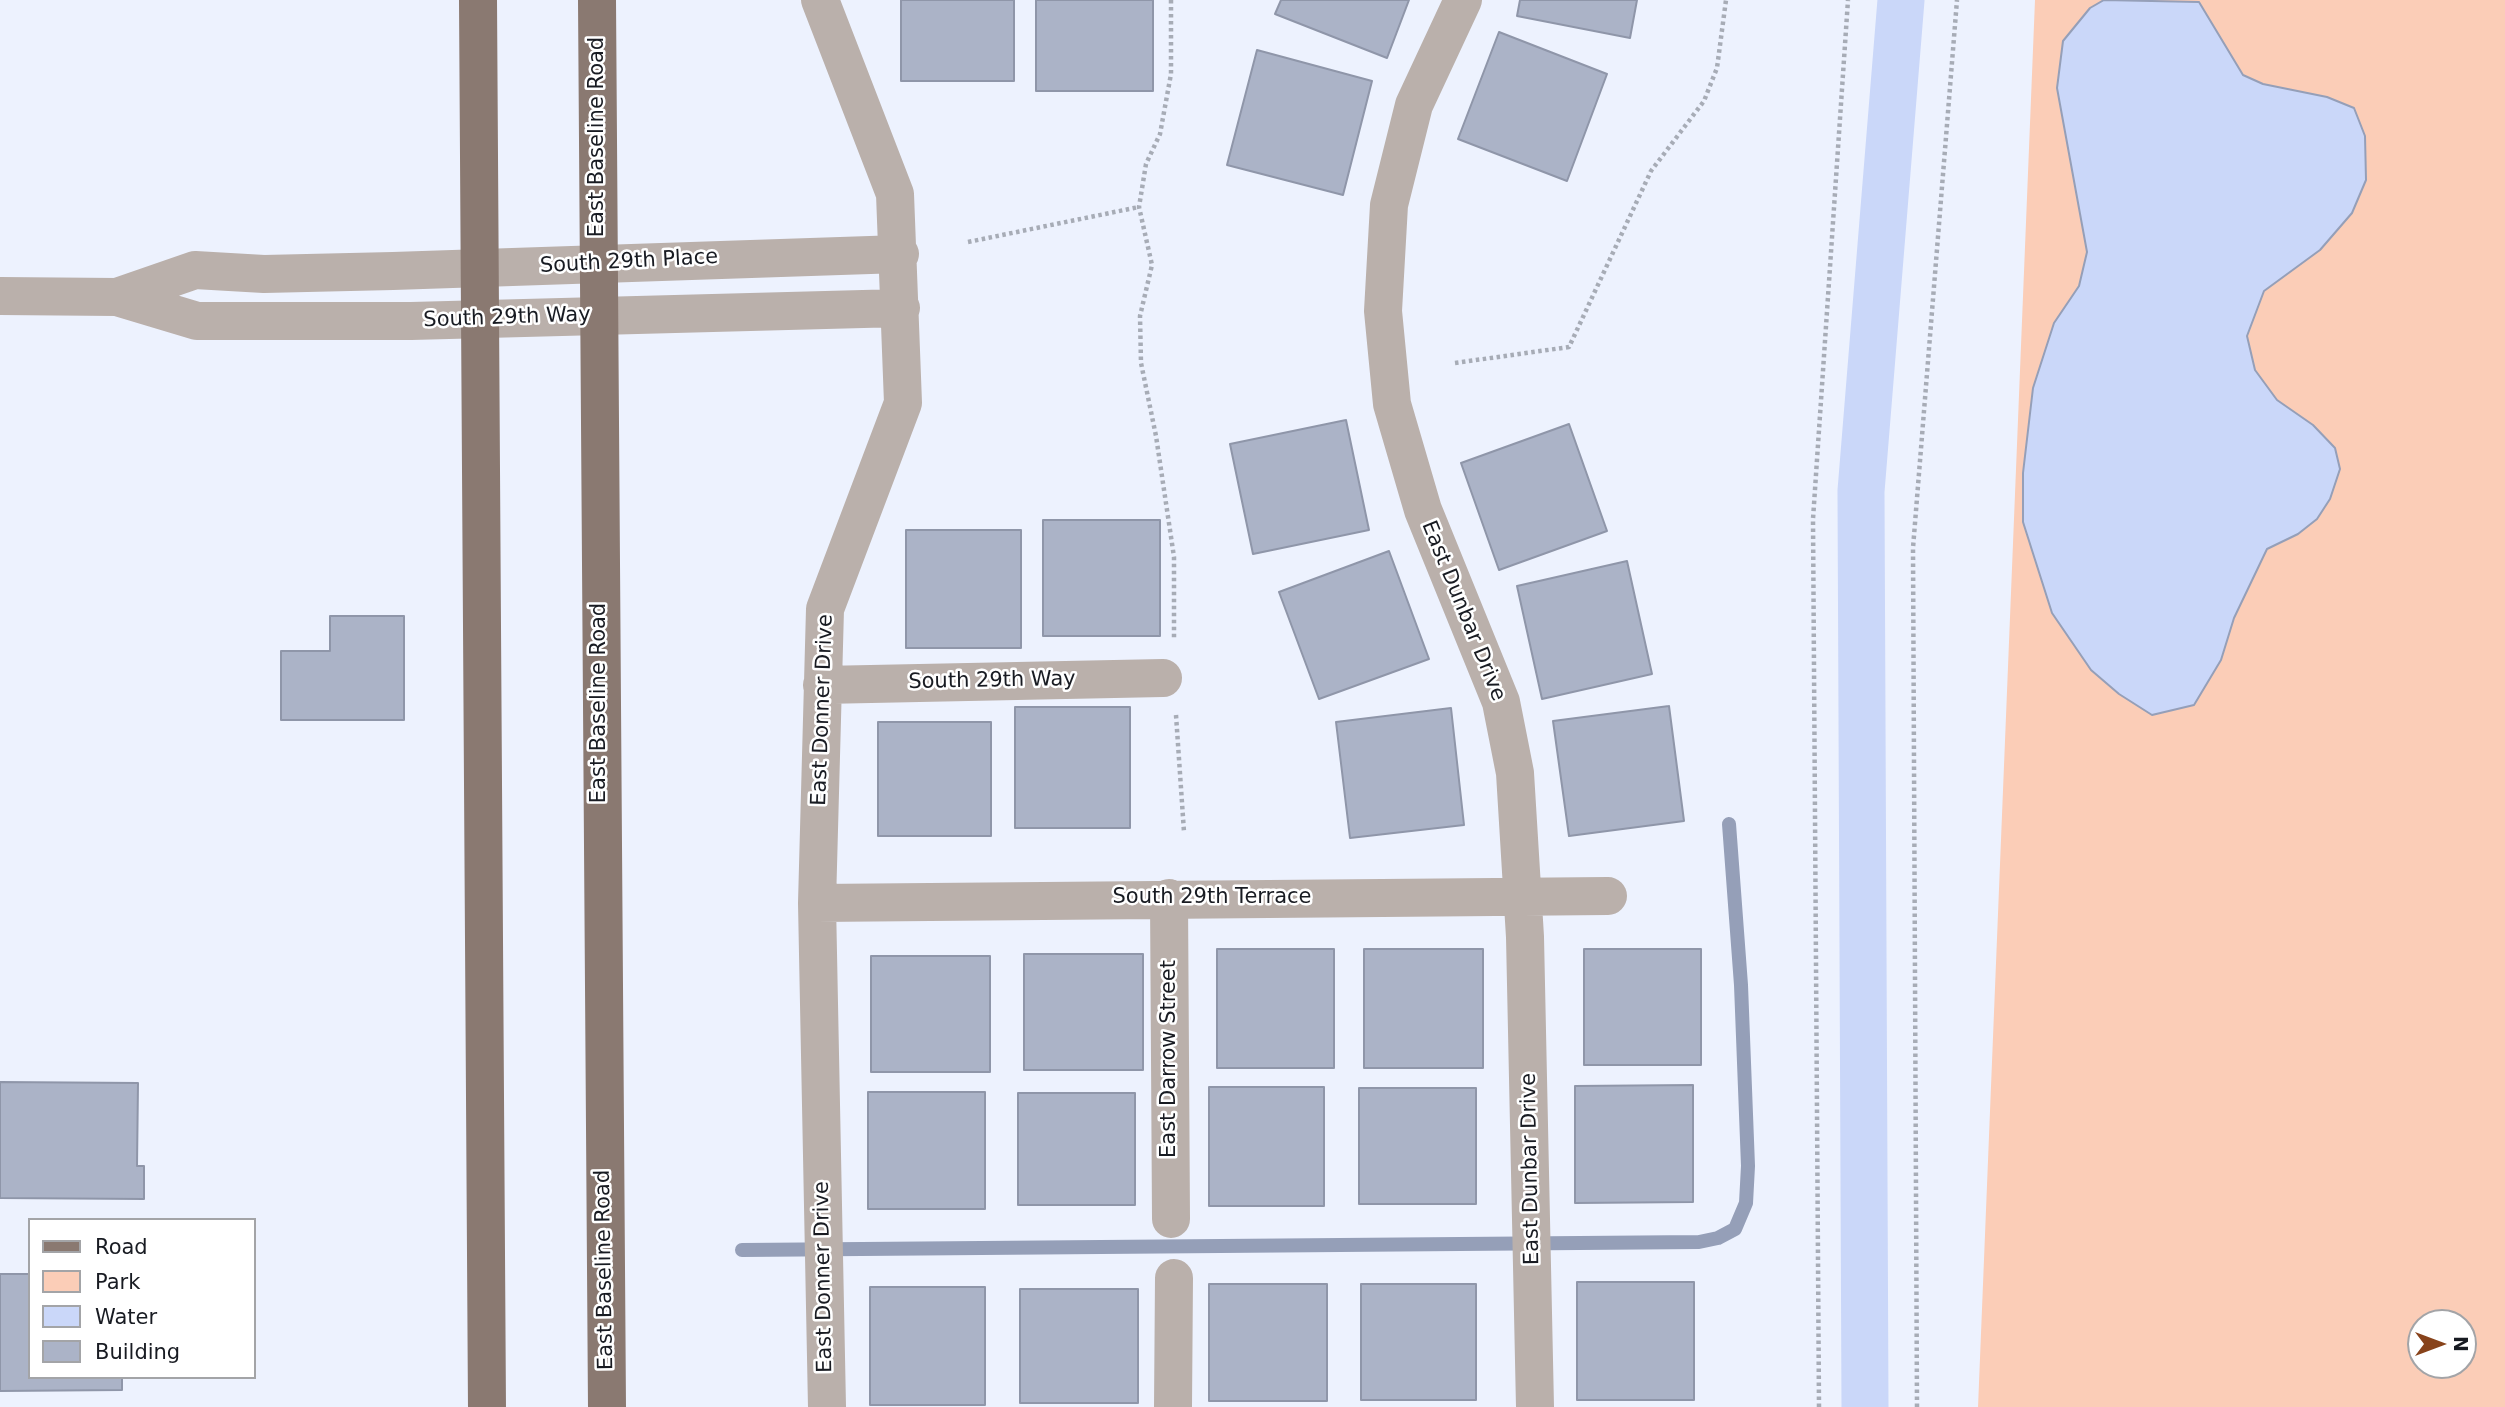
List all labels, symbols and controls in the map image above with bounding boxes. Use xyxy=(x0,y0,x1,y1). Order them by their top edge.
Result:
street label: East Baseline Road xyxy=(585,37,611,237)
street label: South 29th Place xyxy=(539,245,719,279)
street label: South 29th Way xyxy=(423,302,591,334)
street label: East Dunbar Drive xyxy=(1415,517,1511,705)
street label: East Baseline Road xyxy=(587,603,613,803)
street label: East Donner Drive xyxy=(807,614,839,806)
street label: South 29th Way xyxy=(908,667,1076,695)
street label: South 29th Terrace xyxy=(1112,885,1312,911)
street label: East Darrow Street xyxy=(1157,960,1183,1158)
street label: East Dunbar Drive xyxy=(1517,1073,1545,1265)
street label: East Baseline Road xyxy=(591,1170,619,1370)
street label: East Donner Drive xyxy=(810,1181,838,1373)
legend xyxy=(28,1218,256,1379)
text: Road xyxy=(95,1235,148,1259)
text: Park xyxy=(95,1270,140,1294)
text: Water xyxy=(95,1305,157,1329)
north arrow xyxy=(2407,1309,2477,1379)
text: N xyxy=(2450,1336,2472,1352)
text: Building xyxy=(95,1340,180,1364)

